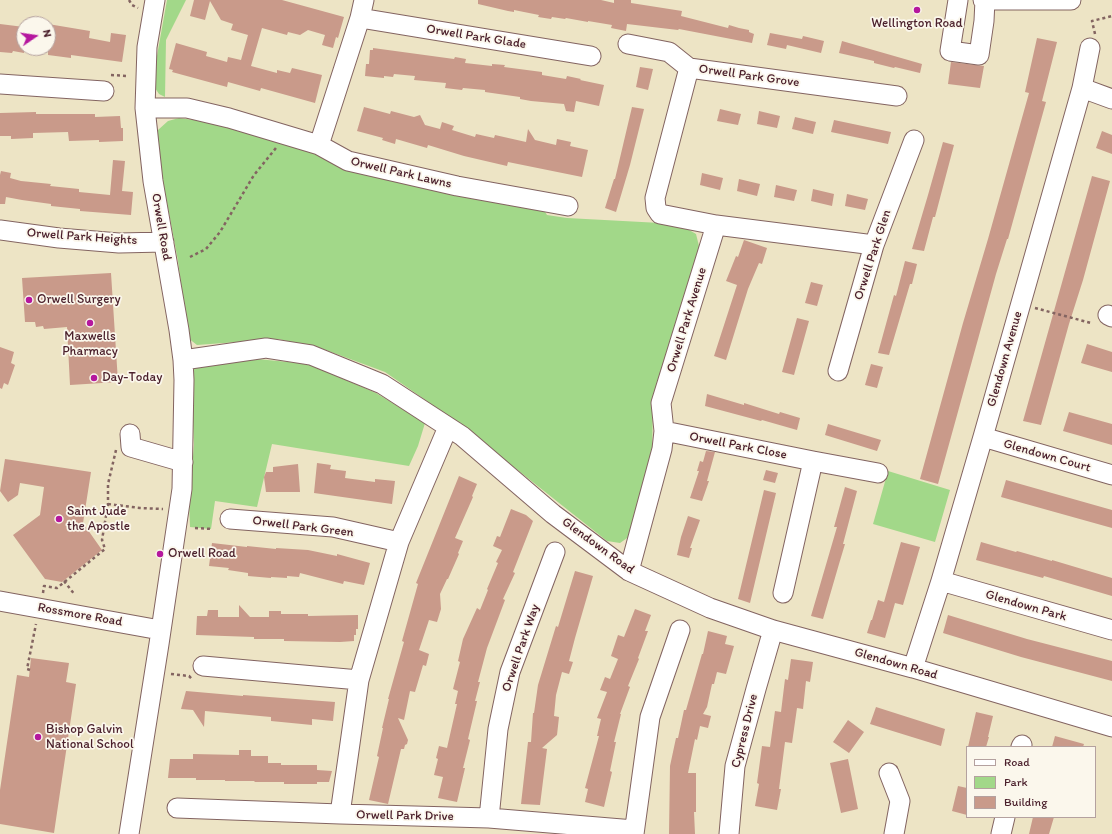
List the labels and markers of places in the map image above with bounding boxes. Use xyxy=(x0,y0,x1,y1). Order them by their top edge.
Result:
marker: Wellington Road xyxy=(912,5,922,15)
place label: Wellington Road xyxy=(871,16,963,32)
place label: Orwell Surgery xyxy=(37,292,121,308)
marker: Orwell Surgery xyxy=(24,295,34,305)
marker: Maxwells Pharmacy xyxy=(85,318,95,328)
place label: Maxwells Pharmacy xyxy=(62,329,118,360)
place label: Day-Today xyxy=(102,370,162,386)
marker: Day-Today xyxy=(89,373,99,383)
place label: Saint Jude the Apostle xyxy=(67,504,130,535)
marker: Saint Jude the Apostle xyxy=(54,514,64,524)
place label: Orwell Road xyxy=(168,546,236,562)
marker: Orwell Road xyxy=(155,549,165,559)
place label: Bishop Galvin National School xyxy=(46,722,134,753)
marker: Bishop Galvin National School xyxy=(33,732,43,742)

